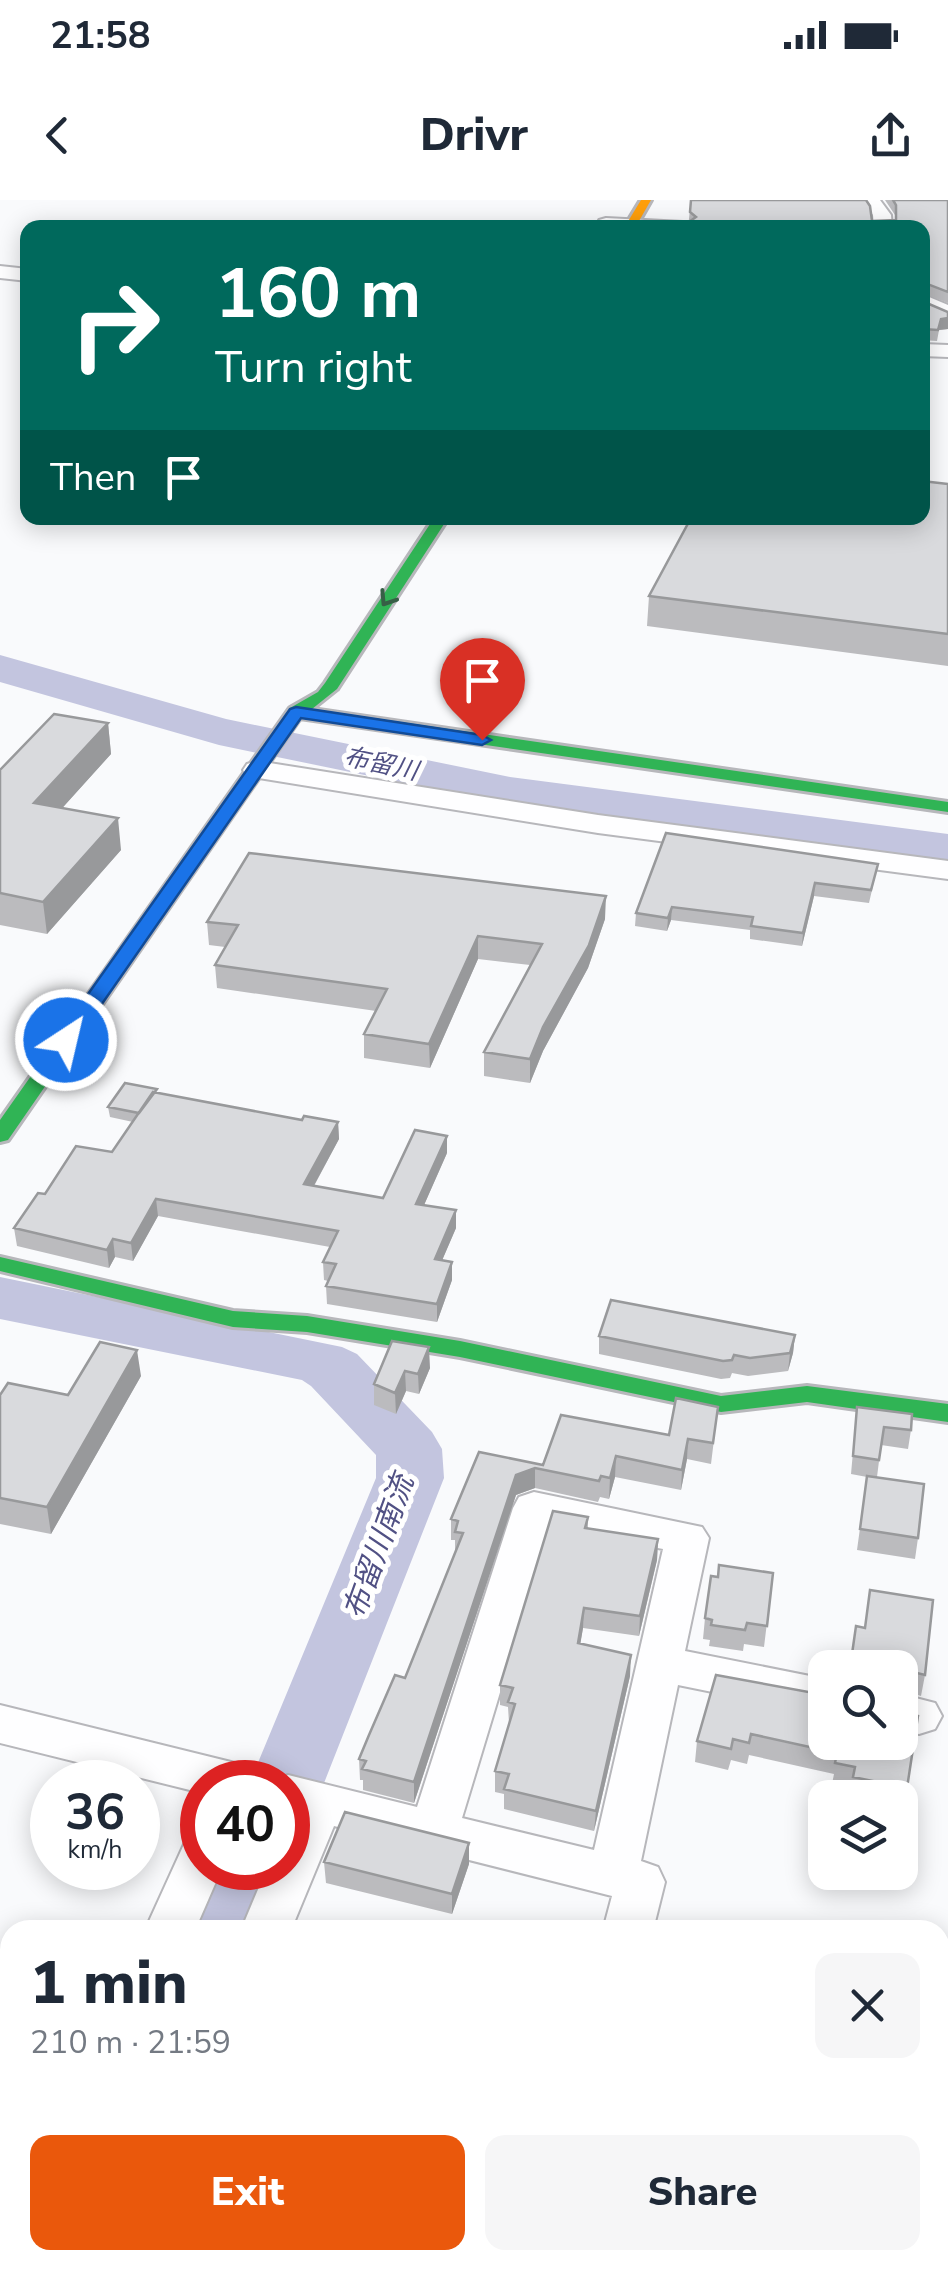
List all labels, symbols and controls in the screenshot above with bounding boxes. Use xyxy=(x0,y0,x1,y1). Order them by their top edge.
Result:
text: 21:58 xyxy=(50,10,151,61)
text: Drivr xyxy=(420,105,528,166)
icon: back xyxy=(30,108,85,163)
icon: share xyxy=(863,108,918,163)
text: 160 m xyxy=(215,246,421,342)
icon: right xyxy=(50,260,180,390)
text: Turn right xyxy=(215,337,412,398)
icon: arrive xyxy=(156,450,211,505)
text: Then xyxy=(50,452,136,503)
one-way arrow xyxy=(381,588,400,606)
pin xyxy=(440,638,525,741)
icon: arrive xyxy=(455,653,510,708)
water label: 布留川 xyxy=(341,740,424,789)
position arrow xyxy=(14,988,118,1092)
water label: 布留川南流 xyxy=(334,1466,425,1624)
map controls xyxy=(808,1650,918,1890)
button: search xyxy=(808,1650,918,1760)
speed limit sign: 40 xyxy=(180,1760,310,1890)
text: 36 xyxy=(65,1778,125,1847)
button: layers xyxy=(808,1780,918,1890)
text: km/h xyxy=(67,1833,123,1867)
text: 1 min xyxy=(30,1942,188,2024)
button: close xyxy=(815,1953,920,2058)
text: 210 m · 21:59 xyxy=(30,2021,231,2064)
button: Exit xyxy=(30,2135,465,2250)
button: Share xyxy=(485,2135,920,2250)

